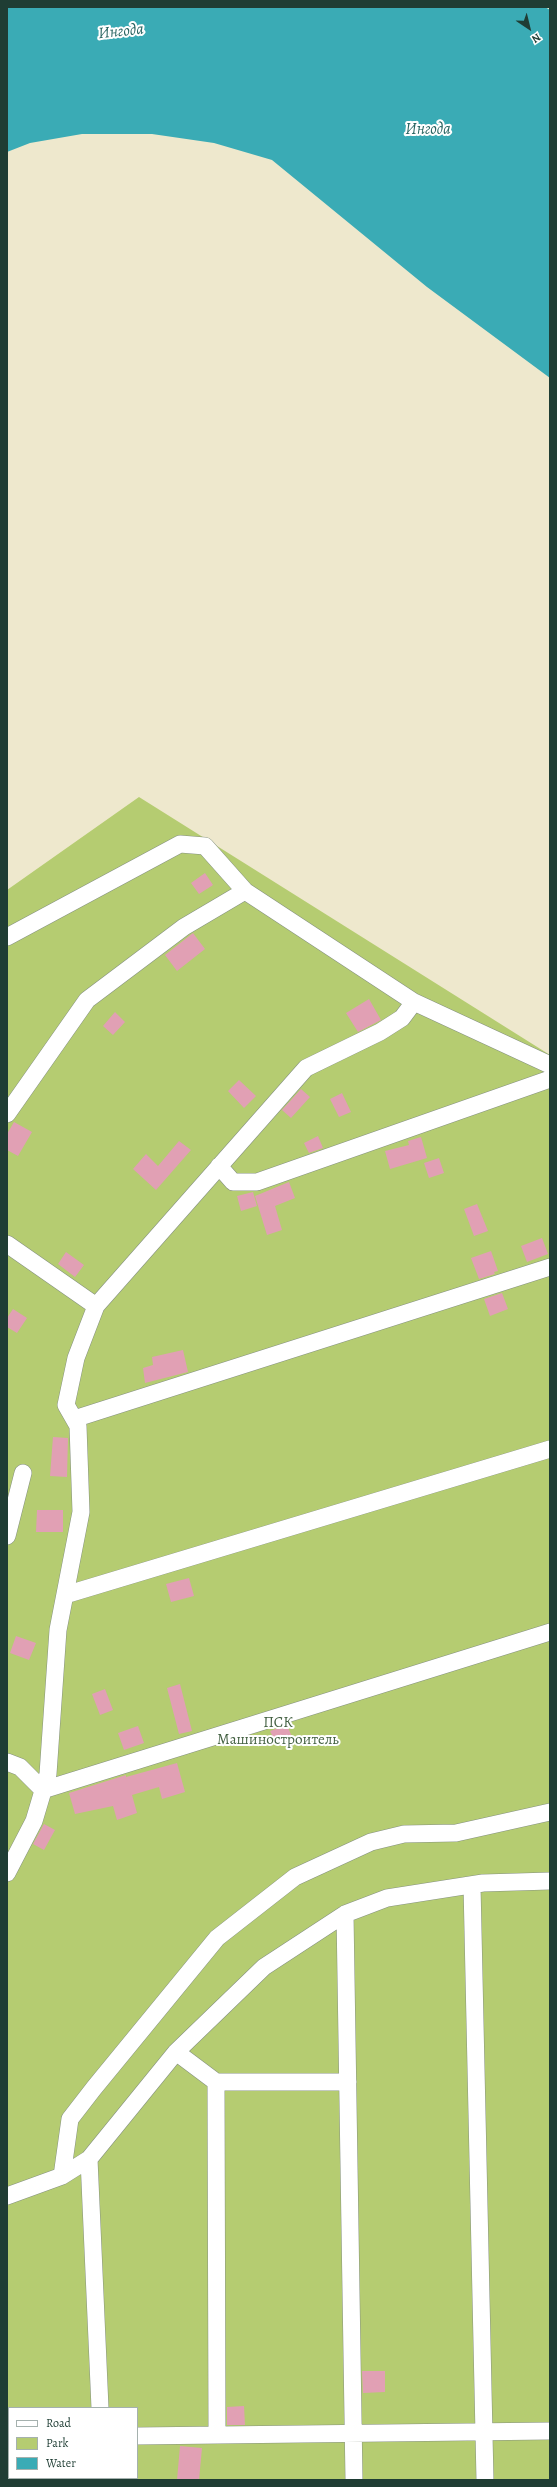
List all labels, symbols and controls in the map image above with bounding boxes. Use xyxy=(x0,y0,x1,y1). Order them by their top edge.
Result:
north arrow xyxy=(509,8,549,48)
water label: Ингода xyxy=(97,20,145,44)
text: N xyxy=(529,30,544,47)
water label: Ингода xyxy=(405,120,451,140)
park label: ПСК Машиностроитель xyxy=(217,1714,339,1749)
legend xyxy=(8,2407,138,2479)
text: Road xyxy=(46,2415,71,2431)
text: Park xyxy=(46,2435,69,2451)
text: Water xyxy=(46,2455,76,2471)

